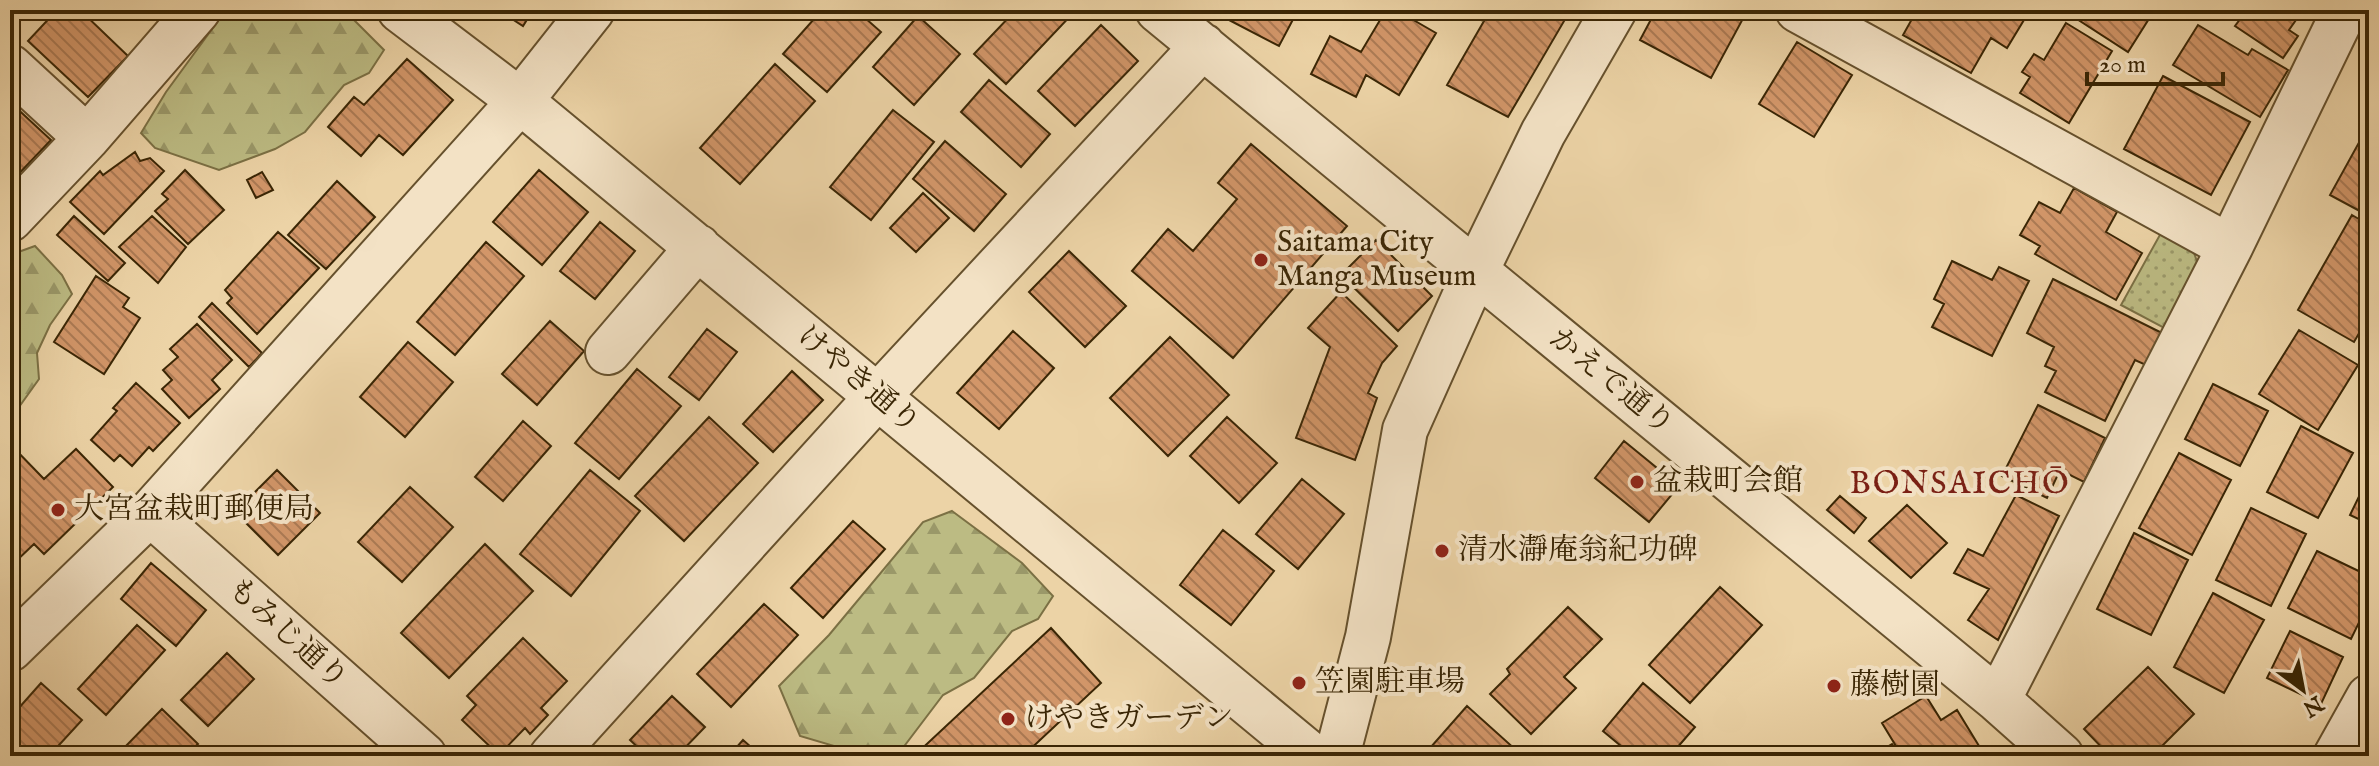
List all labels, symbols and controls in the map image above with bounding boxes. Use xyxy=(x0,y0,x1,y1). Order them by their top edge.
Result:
scale bar xyxy=(2087,36,2223,86)
text: 20 m xyxy=(2099,50,2146,81)
place label: Saitama City Manga Museum xyxy=(1277,224,1476,296)
marker: Saitama City Manga Museum xyxy=(1252,251,1270,269)
street label: けやき通り xyxy=(788,317,928,443)
street label: かえで通り xyxy=(1541,320,1681,444)
place label: 盆栽町会館 xyxy=(1653,463,1803,501)
district label: BONSAICHŌ xyxy=(1850,464,2071,505)
marker: 盆栽町会館 xyxy=(1628,473,1646,491)
place label: 大宮盆栽町郵便局 xyxy=(74,491,314,529)
marker: 大宮盆栽町郵便局 xyxy=(49,501,67,519)
place label: 清水瀞庵翁紀功碑 xyxy=(1458,532,1698,570)
marker: 清水瀞庵翁紀功碑 xyxy=(1433,542,1451,560)
street label: もみじ通り xyxy=(219,570,355,698)
north arrow xyxy=(2263,650,2343,730)
place label: 笠園駐車場 xyxy=(1315,664,1465,702)
place label: 藤樹園 xyxy=(1850,667,1940,705)
marker: 笠園駐車場 xyxy=(1290,674,1308,692)
marker: 藤樹園 xyxy=(1825,677,1843,695)
text: N xyxy=(2297,688,2329,722)
place label: けやきガーデン xyxy=(1024,700,1233,738)
marker: けやきガーデン xyxy=(999,710,1017,728)

